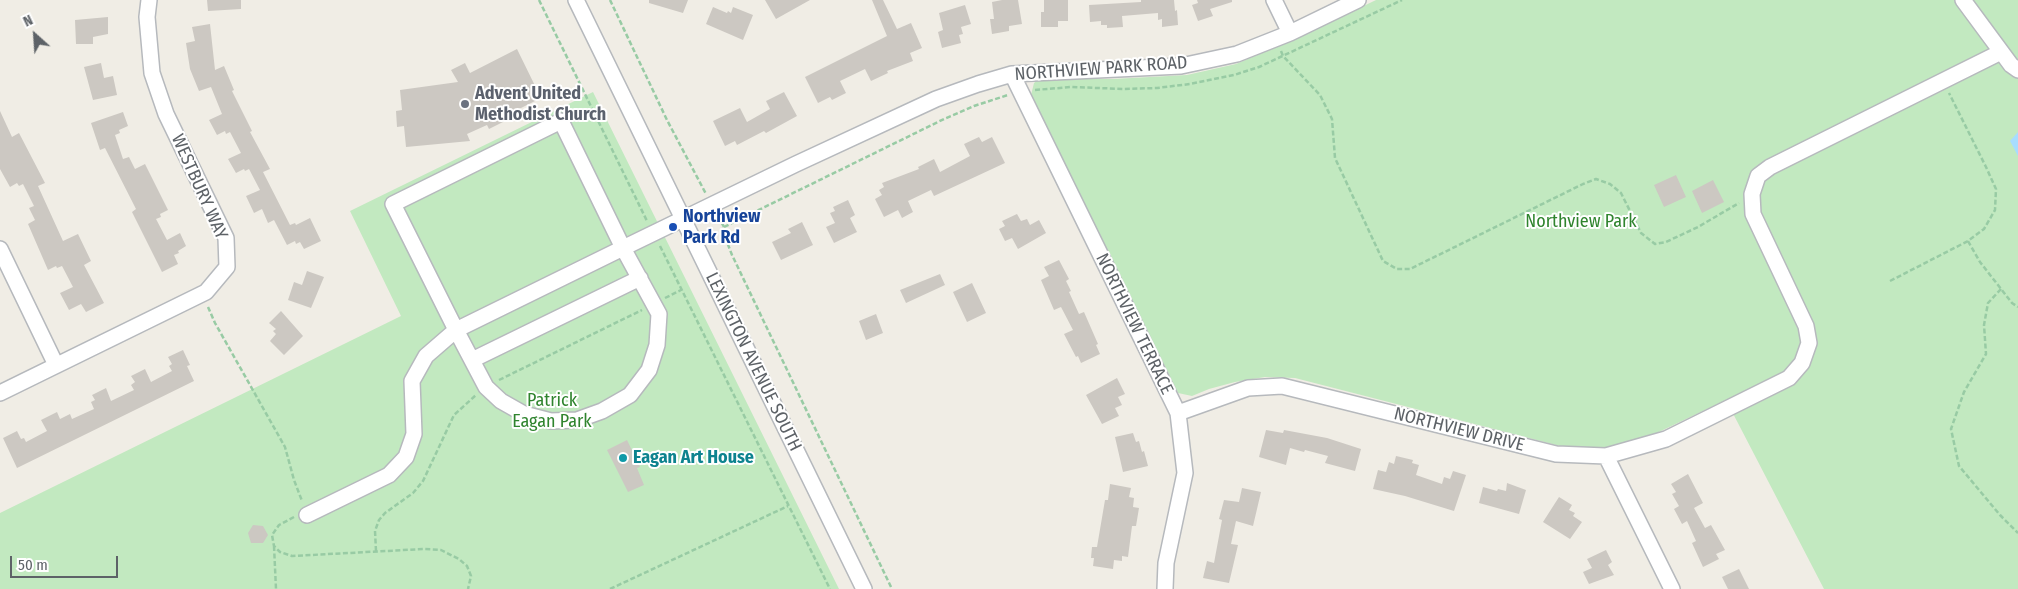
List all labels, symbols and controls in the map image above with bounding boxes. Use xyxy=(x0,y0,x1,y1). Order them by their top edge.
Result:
north arrow xyxy=(10,10,60,60)
text: N xyxy=(21,12,36,31)
street label: NORTHVIEW PARK ROAD xyxy=(1014,52,1188,86)
place label: Advent United Methodist Church xyxy=(475,83,606,126)
marker: Advent United Methodist Church xyxy=(459,98,471,110)
street label: WESTBURY WAY xyxy=(166,131,232,243)
place label: Northview Park Rd xyxy=(683,206,760,248)
park label: Northview Park xyxy=(1525,211,1637,233)
marker: Northview Park Rd xyxy=(667,221,679,233)
street label: NORTHVIEW TERRACE xyxy=(1090,250,1178,398)
street label: LEXINGTON AVENUE SOUTH xyxy=(700,269,806,455)
park label: Patrick Eagan Park xyxy=(512,390,592,432)
street label: NORTHVIEW DRIVE xyxy=(1392,403,1526,457)
place label: Eagan Art House xyxy=(633,447,754,469)
marker: Eagan Art House xyxy=(617,452,629,464)
scale bar xyxy=(12,546,120,578)
text: 50 m xyxy=(18,556,48,574)

